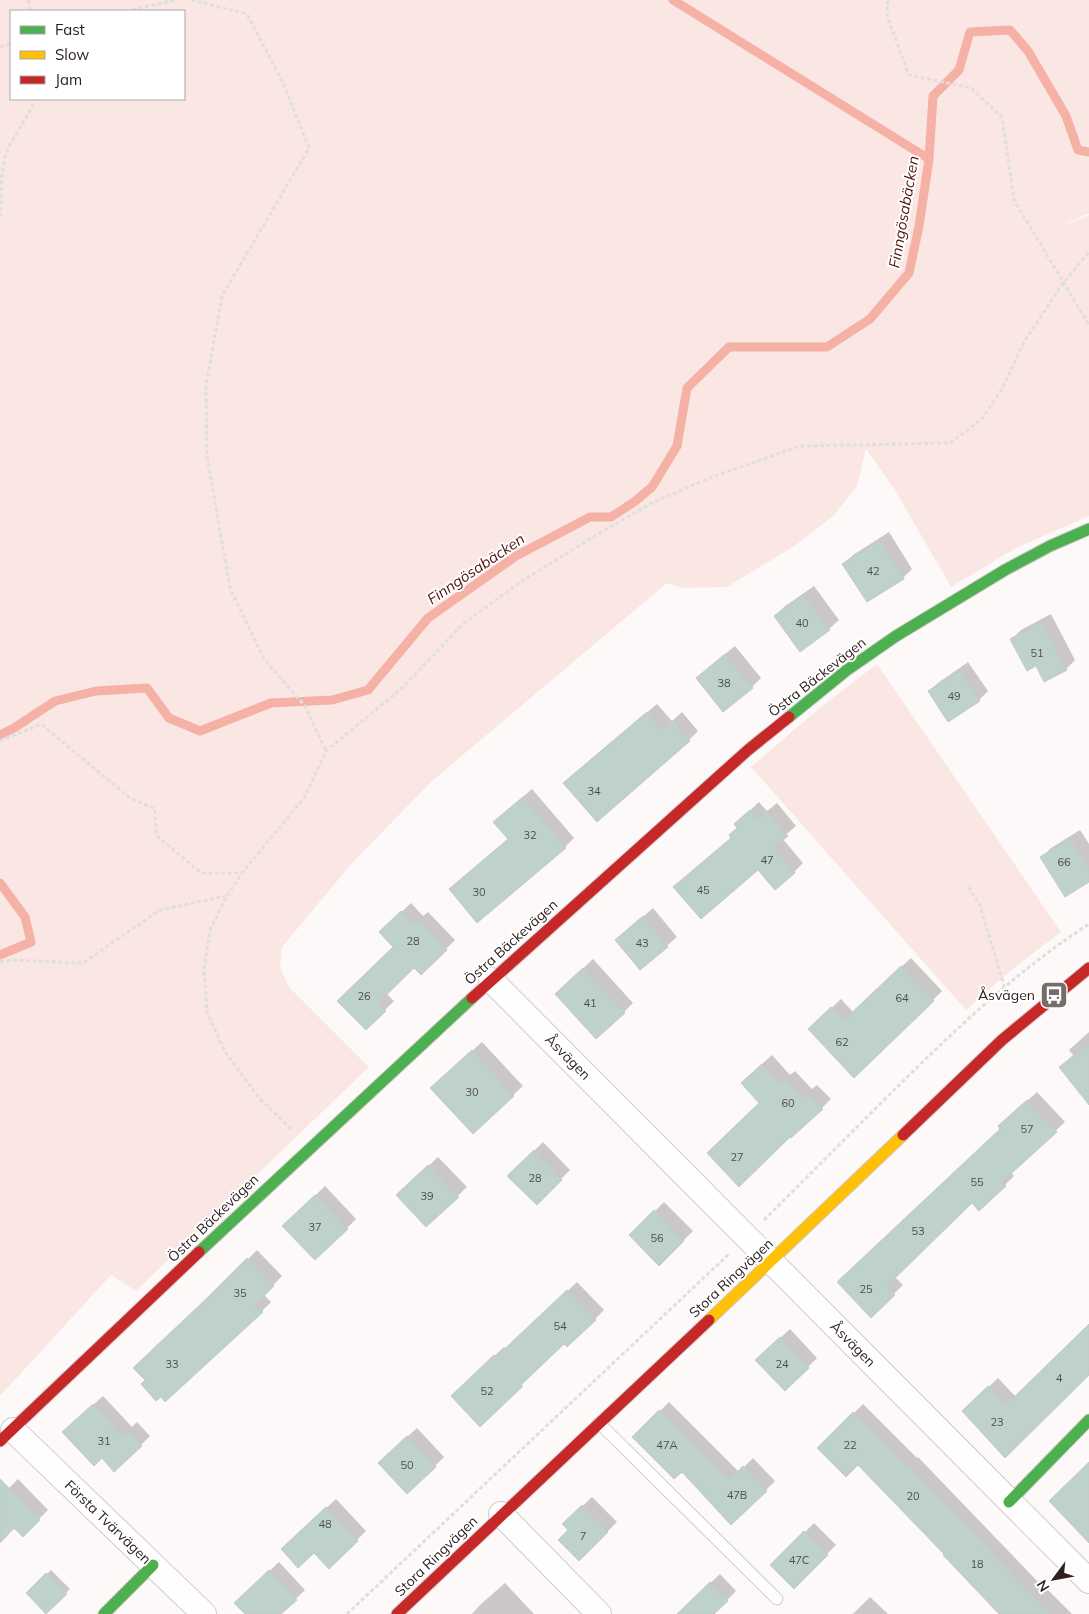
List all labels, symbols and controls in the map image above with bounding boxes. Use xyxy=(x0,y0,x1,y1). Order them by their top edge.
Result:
legend xyxy=(10,10,185,100)
text: Fast xyxy=(55,20,85,39)
text: Slow xyxy=(55,45,89,64)
text: Jam xyxy=(55,70,82,89)
water label: Finngösabäcken xyxy=(884,154,923,269)
water label: Finngösabäcken xyxy=(423,529,528,608)
house number: 42 xyxy=(866,564,880,578)
house number: 40 xyxy=(795,616,809,630)
street label: Östra Bäckevägen xyxy=(765,633,869,721)
house number: 51 xyxy=(1030,646,1044,660)
house number: 38 xyxy=(717,676,731,690)
house number: 49 xyxy=(947,689,961,703)
house number: 34 xyxy=(587,784,601,798)
house number: 32 xyxy=(523,828,537,842)
house number: 47 xyxy=(760,853,774,867)
house number: 66 xyxy=(1057,855,1071,869)
house number: 45 xyxy=(696,883,710,897)
house number: 30 xyxy=(472,885,486,899)
street label: Östra Bäckevägen xyxy=(461,895,561,989)
house number: 28 xyxy=(406,934,420,948)
house number: 43 xyxy=(635,936,649,950)
bus stop icon: Åsvägen xyxy=(1039,980,1069,1010)
place label: Åsvägen xyxy=(978,986,1035,1004)
house number: 26 xyxy=(357,989,371,1003)
house number: 64 xyxy=(895,991,909,1005)
house number: 41 xyxy=(583,996,597,1010)
street label: Åsvägen xyxy=(541,1030,595,1084)
house number: 62 xyxy=(835,1035,849,1049)
house number: 30 xyxy=(465,1085,479,1099)
house number: 60 xyxy=(781,1096,795,1110)
house number: 57 xyxy=(1020,1122,1034,1136)
house number: 27 xyxy=(730,1150,744,1164)
street label: Östra Bäckevägen xyxy=(164,1170,262,1266)
house number: 28 xyxy=(528,1171,542,1185)
house number: 55 xyxy=(970,1175,984,1189)
house number: 39 xyxy=(420,1189,434,1203)
house number: 37 xyxy=(308,1220,322,1234)
house number: 53 xyxy=(911,1224,925,1238)
house number: 56 xyxy=(650,1231,664,1245)
street label: Stora Ringvägen xyxy=(685,1234,777,1322)
house number: 25 xyxy=(859,1282,873,1296)
house number: 35 xyxy=(233,1286,247,1300)
street label: Åsvägen xyxy=(826,1317,880,1371)
house number: 54 xyxy=(553,1319,567,1333)
house number: 33 xyxy=(165,1357,179,1371)
house number: 24 xyxy=(775,1357,789,1371)
house number: 4 xyxy=(1056,1371,1063,1385)
house number: 52 xyxy=(480,1384,494,1398)
house number: 23 xyxy=(990,1415,1004,1429)
house number: 31 xyxy=(97,1434,111,1448)
house number: 47A xyxy=(656,1438,678,1452)
house number: 22 xyxy=(843,1438,857,1452)
house number: 50 xyxy=(400,1458,414,1472)
street label: Första Tvärvägen xyxy=(61,1476,155,1568)
house number: 47B xyxy=(727,1488,747,1502)
house number: 20 xyxy=(906,1489,920,1503)
street label: Stora Ringvägen xyxy=(391,1512,481,1600)
house number: 48 xyxy=(318,1517,332,1531)
house number: 7 xyxy=(580,1529,586,1543)
house number: 47C xyxy=(789,1553,809,1567)
north arrow xyxy=(1029,1554,1079,1604)
house number: 18 xyxy=(970,1557,984,1571)
text: N xyxy=(1033,1577,1053,1595)

